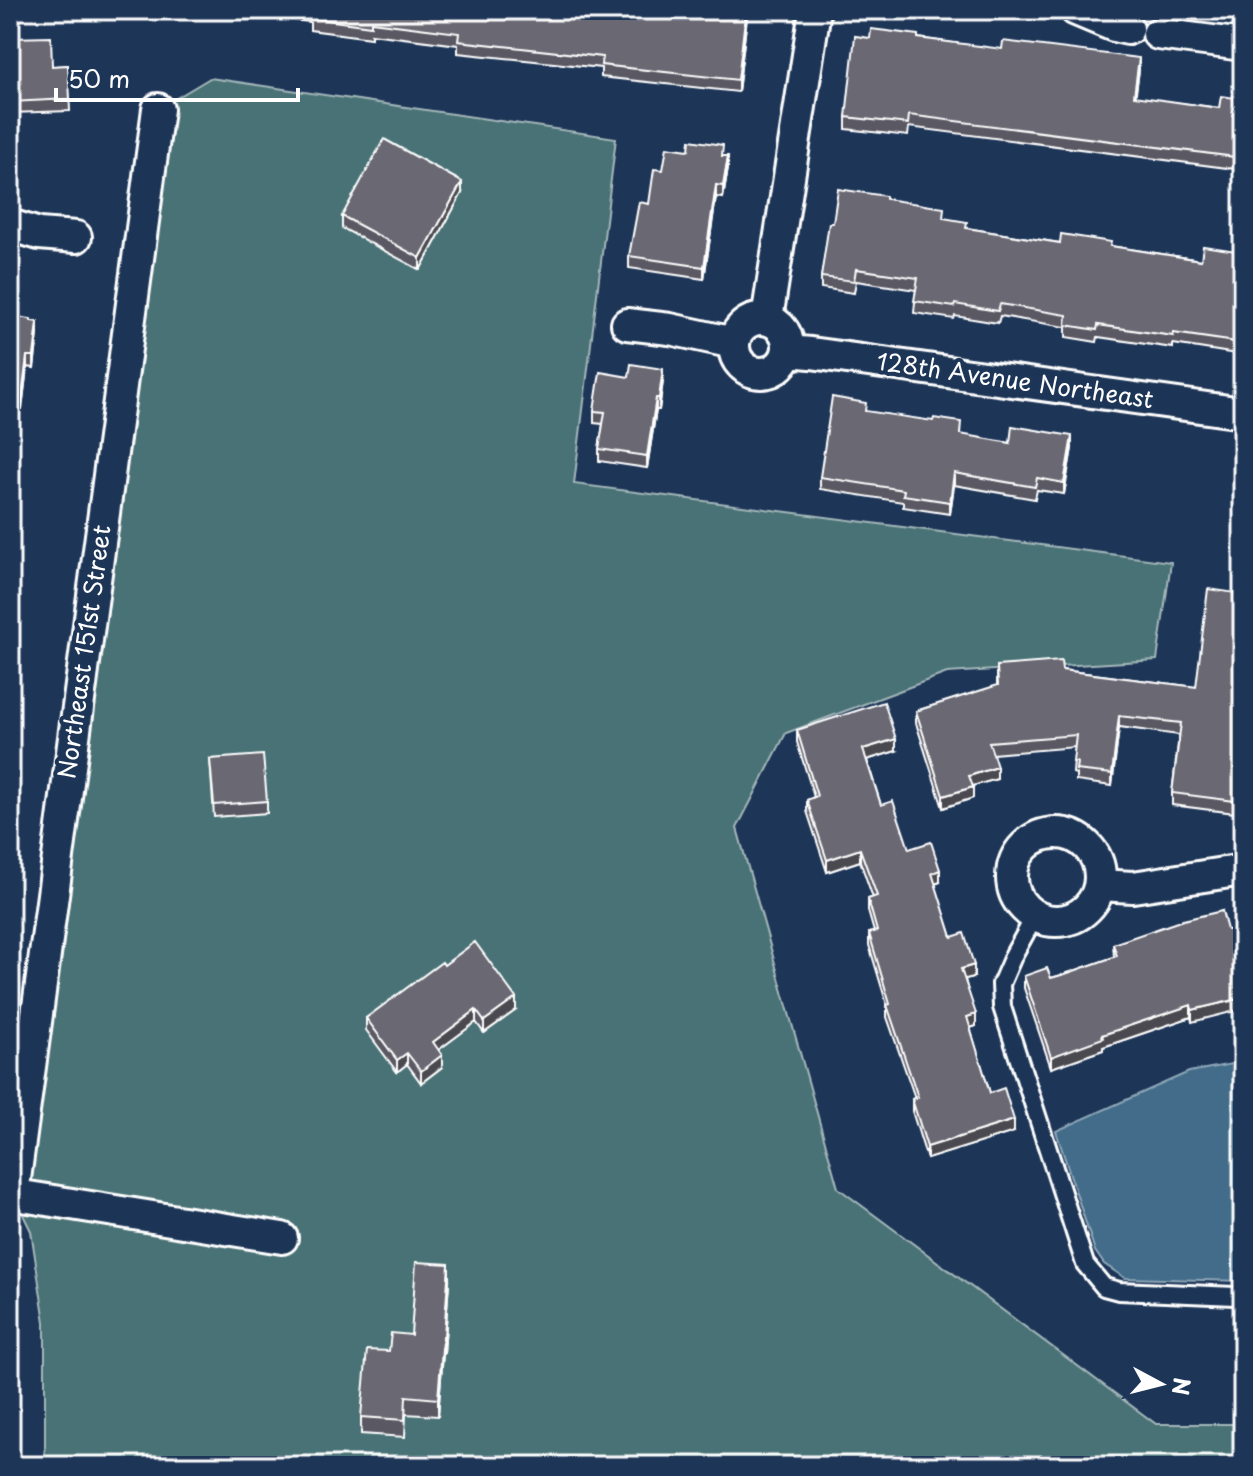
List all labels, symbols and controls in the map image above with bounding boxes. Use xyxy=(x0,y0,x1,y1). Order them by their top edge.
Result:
scale bar xyxy=(56,52,298,102)
text: 50 m xyxy=(68,60,130,96)
street label: 128th Avenue Northeast xyxy=(875,342,1156,416)
street label: Northeast 151st Street xyxy=(47,522,119,781)
north arrow xyxy=(1121,1344,1201,1424)
text: N xyxy=(1165,1376,1200,1397)

